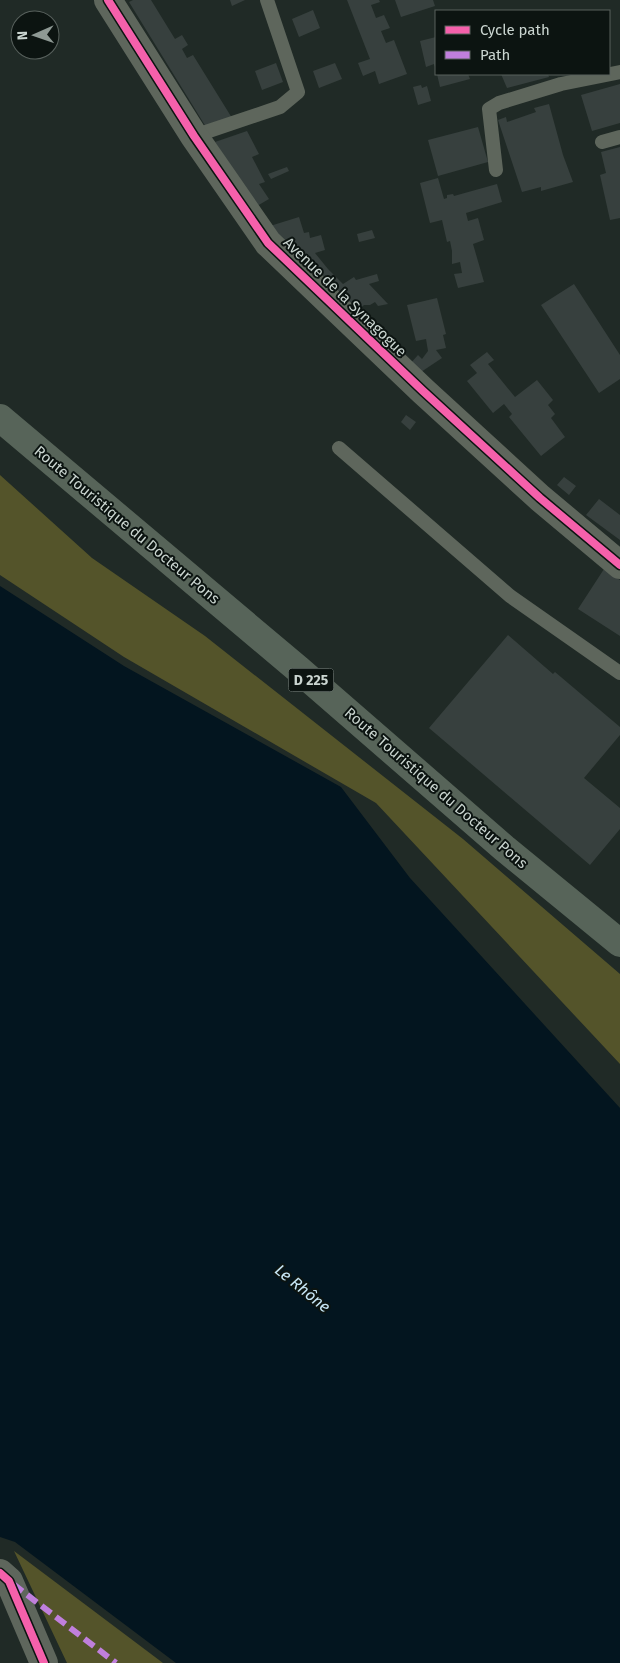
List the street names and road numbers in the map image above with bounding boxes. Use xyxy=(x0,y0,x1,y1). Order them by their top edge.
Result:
street label: Avenue de la Synagogue xyxy=(280,233,410,361)
street label: Route Touristique du Docteur Pons xyxy=(31,442,223,608)
road number: D 225 xyxy=(288,668,334,692)
street label: Route Touristique du Docteur Pons xyxy=(341,704,531,872)

